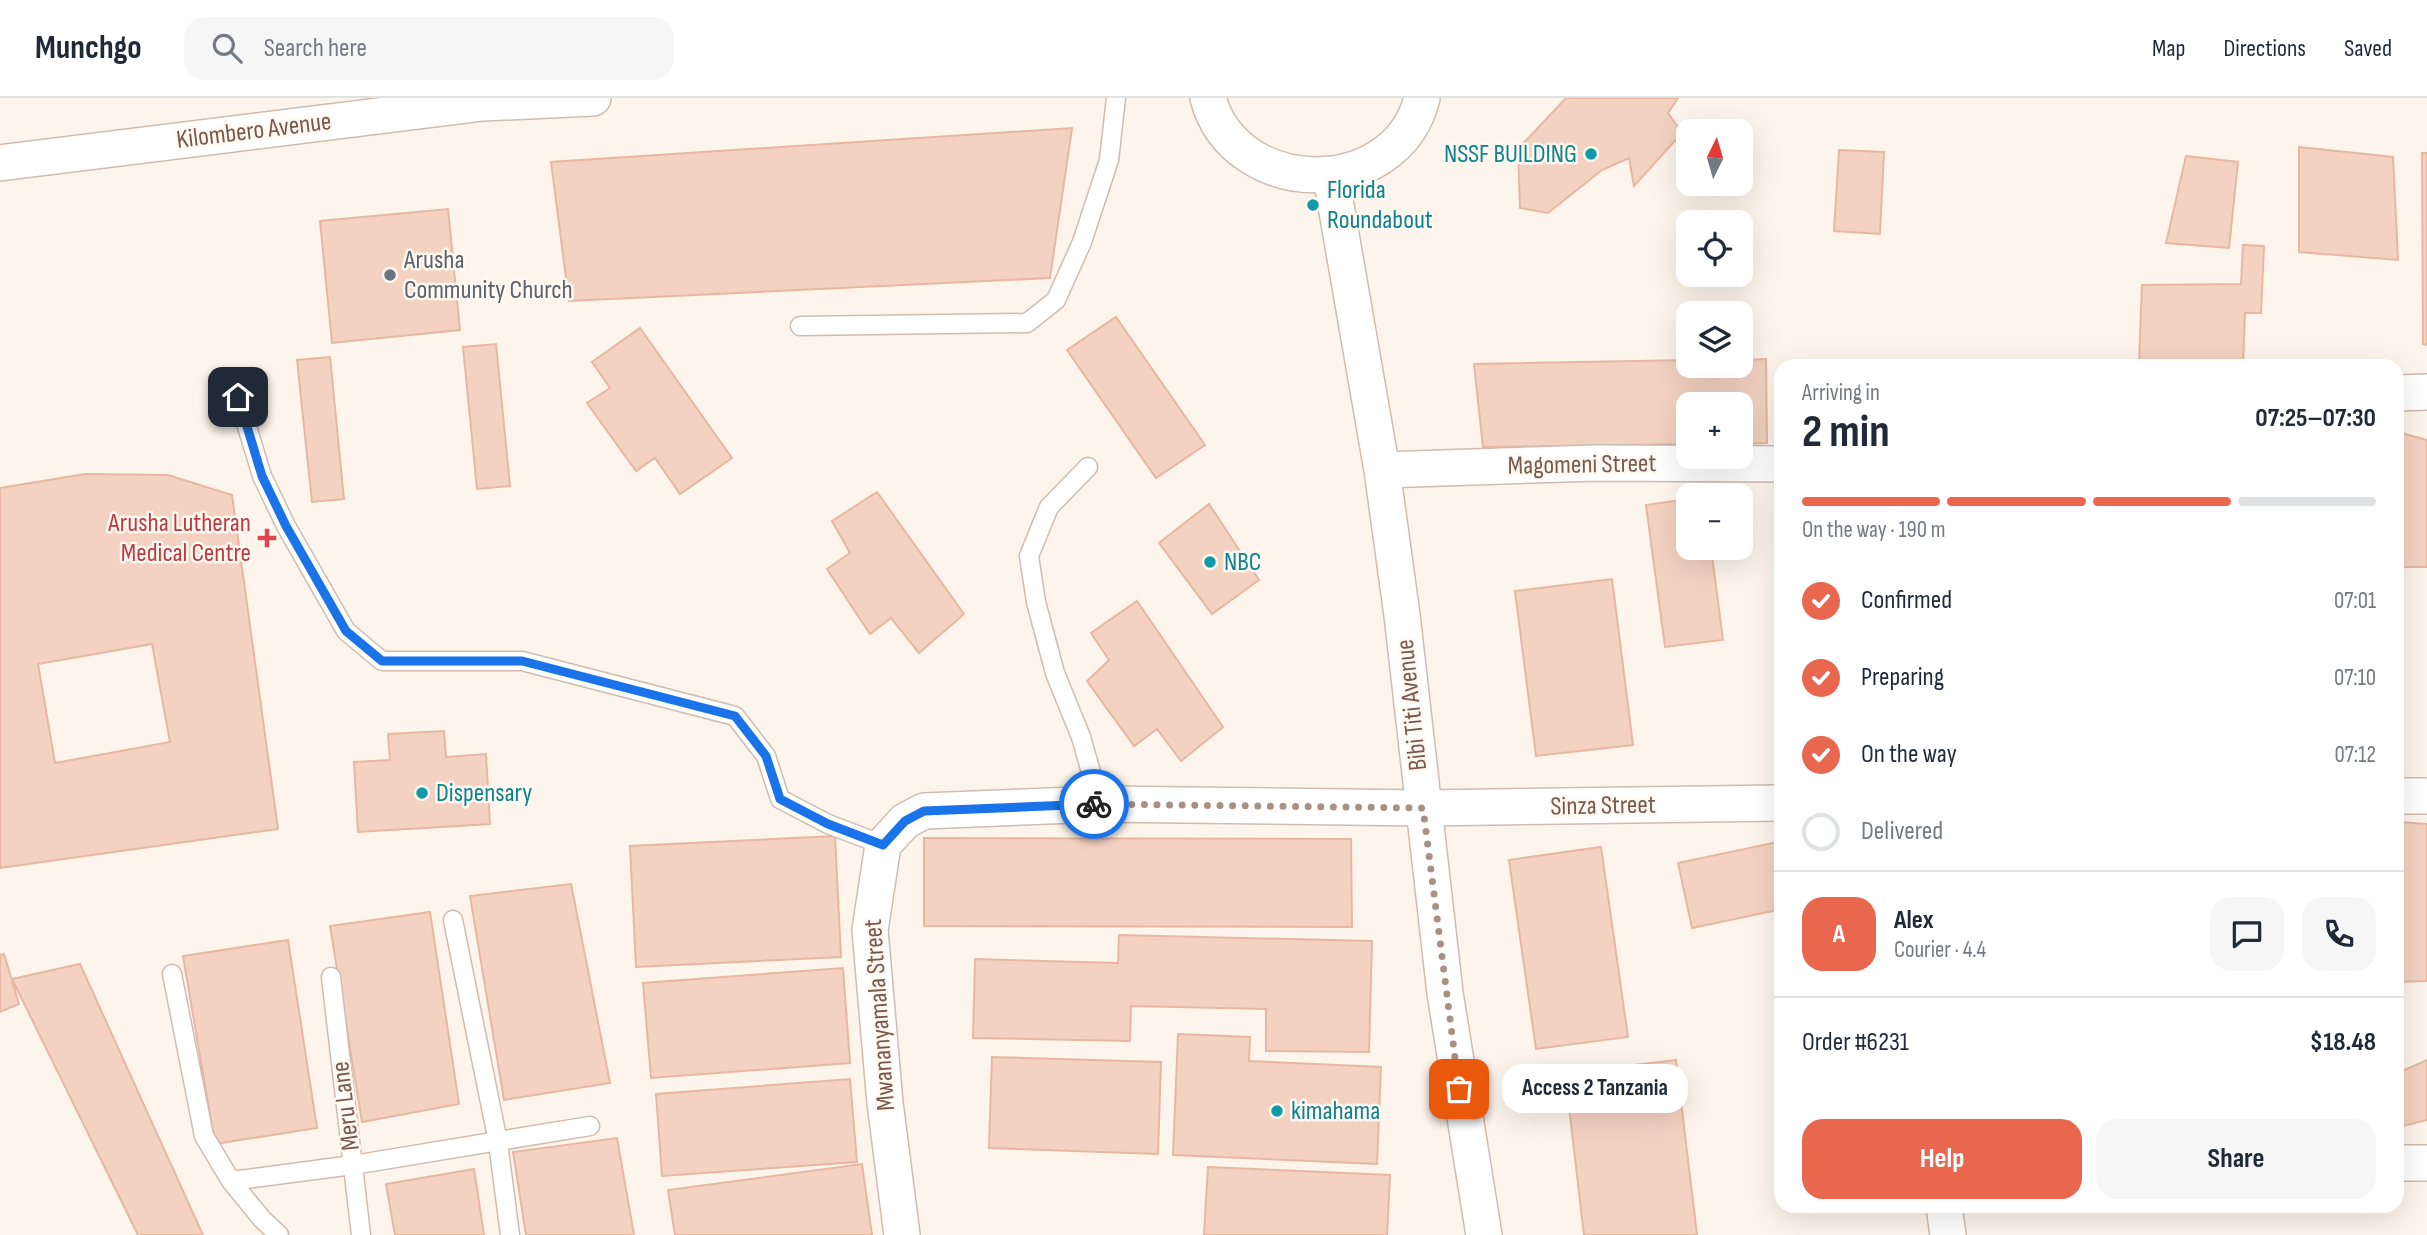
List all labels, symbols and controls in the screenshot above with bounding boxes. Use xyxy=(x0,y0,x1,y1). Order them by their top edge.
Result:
search box xyxy=(184,17,674,80)
text: Munchgo xyxy=(35,28,142,68)
icon: search xyxy=(208,29,246,67)
text: Search here xyxy=(264,33,367,64)
text: Map xyxy=(2152,34,2185,63)
text: Directions xyxy=(2223,34,2306,63)
text: Saved xyxy=(2344,34,2392,63)
street label: Kilombero Avenue xyxy=(175,106,333,156)
north arrow xyxy=(1676,119,1754,196)
map controls xyxy=(1676,119,1753,560)
place label: NSSF BUILDING xyxy=(1444,139,1577,170)
marker: NSSF BUILDING xyxy=(1583,146,1599,162)
place label: Florida Roundabout xyxy=(1327,175,1433,236)
marker: Florida Roundabout xyxy=(1305,197,1321,213)
button: locate xyxy=(1676,210,1753,287)
place label: Arusha Community Church xyxy=(403,245,573,306)
marker: Arusha Community Church xyxy=(382,267,398,283)
button: layers xyxy=(1676,301,1753,378)
pin xyxy=(208,367,268,427)
icon: home xyxy=(219,378,257,416)
text: Arriving in xyxy=(1802,379,1880,407)
button: + xyxy=(1676,392,1753,469)
text: 07:25–07:30 xyxy=(2255,403,2376,434)
text: 2 min xyxy=(1802,405,1890,460)
street label: Magomeni Street xyxy=(1507,448,1657,482)
button: − xyxy=(1676,483,1753,560)
place label: Arusha Lutheran Medical Centre xyxy=(107,508,251,569)
text: On the way · 190 m xyxy=(1802,516,1945,544)
marker: Arusha Lutheran Medical Centre xyxy=(257,528,277,548)
place label: NBC xyxy=(1224,547,1261,578)
marker: NBC xyxy=(1202,554,1218,570)
icon: check xyxy=(1802,582,1840,620)
text: Confirmed xyxy=(1861,585,1952,616)
text: 07:01 xyxy=(2334,587,2376,615)
street label: Bibi Titi Avenue xyxy=(1390,638,1434,772)
icon: check xyxy=(1802,659,1840,697)
text: Preparing xyxy=(1861,662,1944,693)
text: 07:10 xyxy=(2334,664,2376,692)
icon: check xyxy=(1802,736,1840,774)
text: On the way xyxy=(1861,739,1957,770)
text: 07:12 xyxy=(2335,741,2376,769)
courier xyxy=(1059,769,1129,839)
place label: Dispensary xyxy=(436,778,532,809)
marker: Dispensary xyxy=(414,785,430,801)
icon: bike xyxy=(1075,785,1113,823)
street label: Sinza Street xyxy=(1550,790,1656,822)
text: Delivered xyxy=(1861,816,1943,847)
button: chat xyxy=(2210,897,2284,971)
button: phone xyxy=(2302,897,2376,971)
text: Alex xyxy=(1894,905,1934,936)
street label: Mwananyamala Street xyxy=(858,918,902,1112)
text: A xyxy=(1833,919,1845,950)
text: Courier · 4.4 xyxy=(1894,936,1986,964)
text: Order #6231 xyxy=(1802,1027,1909,1058)
text: $18.48 xyxy=(2310,1027,2376,1058)
pin xyxy=(1429,1059,1489,1119)
street label: Meru Lane xyxy=(325,1060,367,1152)
callout: Access 2 Tanzania xyxy=(1501,1065,1686,1114)
icon: bag xyxy=(1440,1070,1478,1108)
text: Access 2 Tanzania xyxy=(1522,1074,1668,1102)
place label: kimahama xyxy=(1291,1096,1380,1127)
marker: kimahama xyxy=(1269,1103,1285,1119)
button: Help xyxy=(1802,1119,2082,1199)
button: Share xyxy=(2096,1119,2376,1199)

